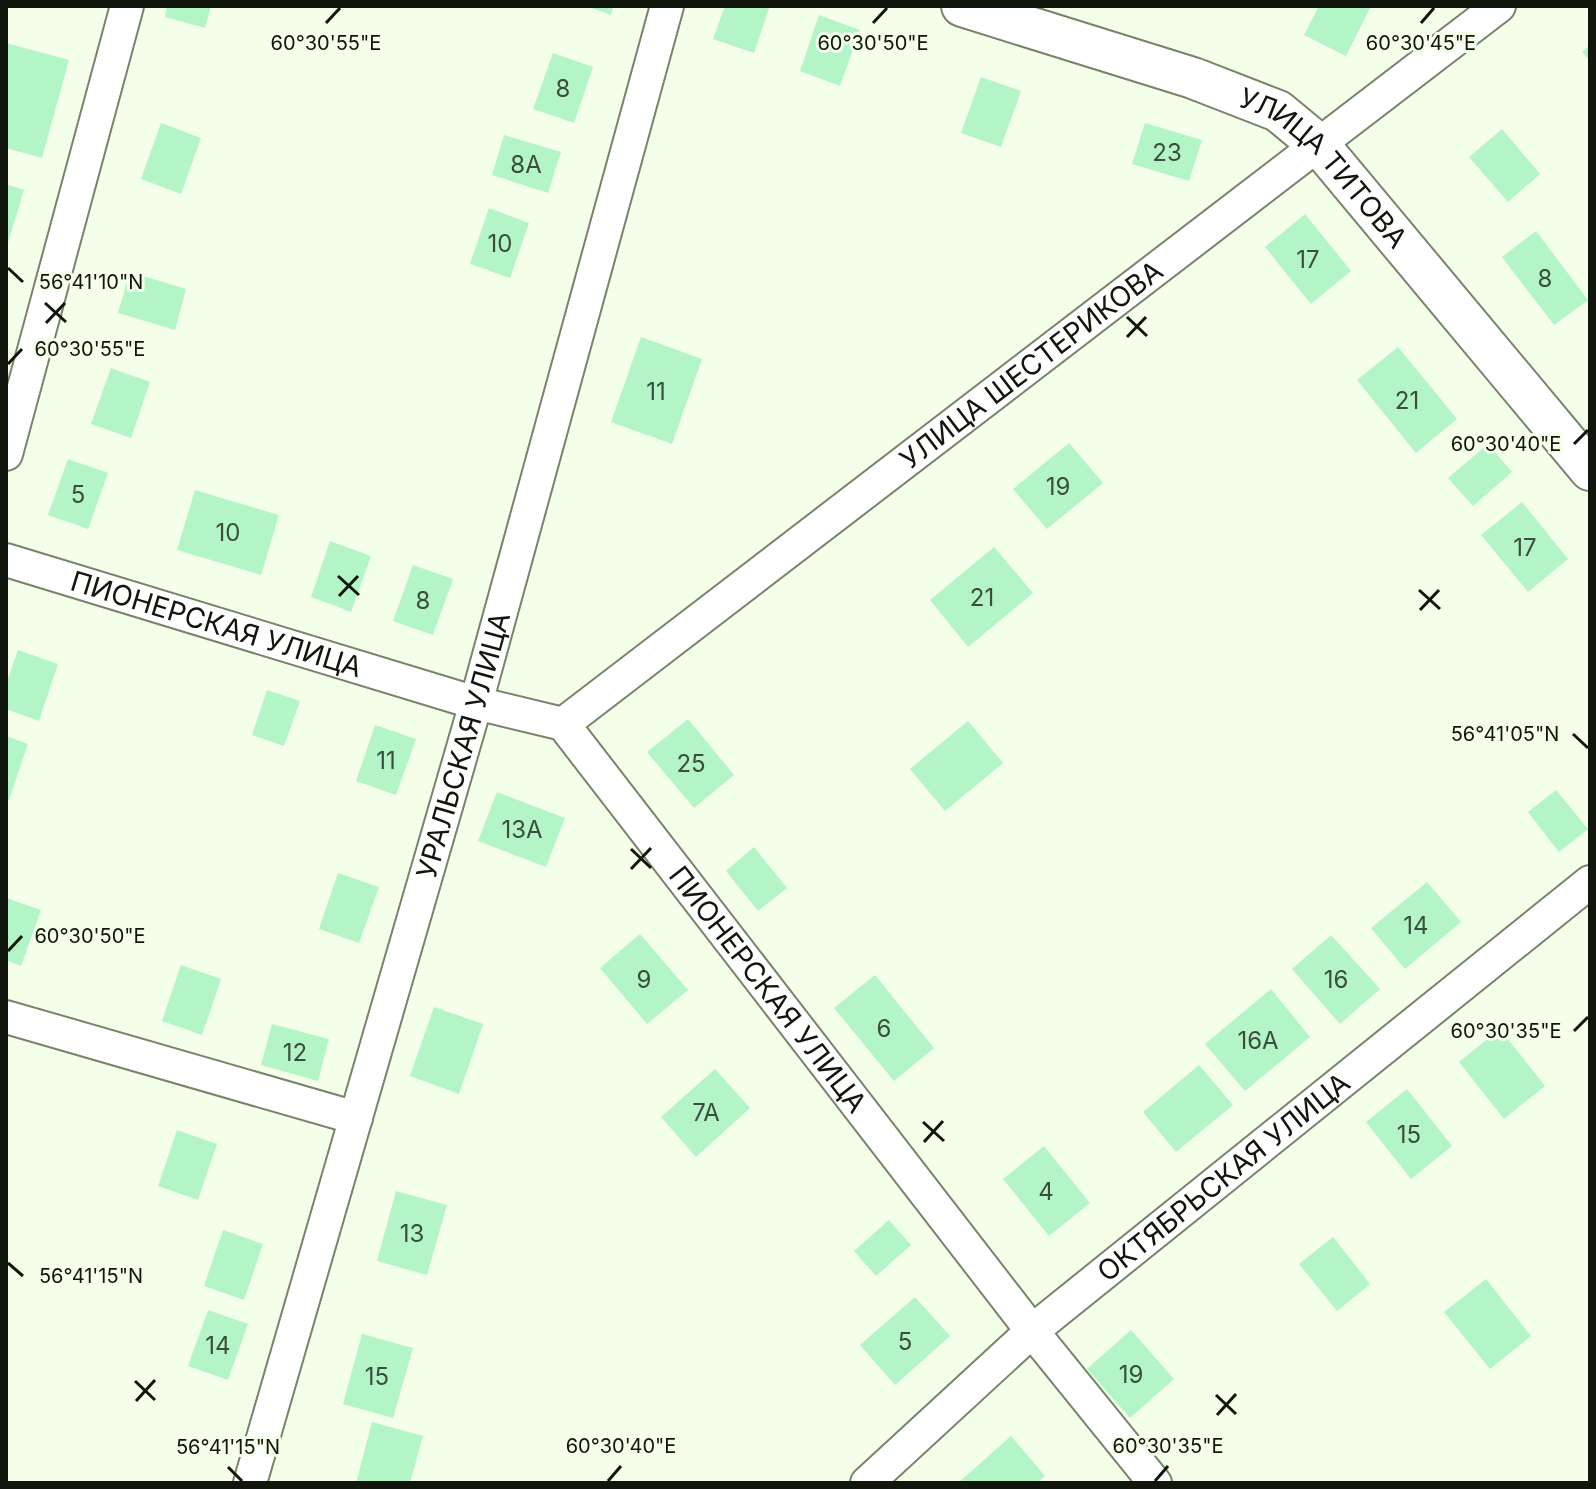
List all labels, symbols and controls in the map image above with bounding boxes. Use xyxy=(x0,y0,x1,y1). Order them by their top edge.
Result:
text: 60°30'55"E xyxy=(271,31,381,55)
text: 60°30'50"E xyxy=(817,31,929,55)
text: 60°30'45"E xyxy=(1366,31,1476,55)
house number: 8 xyxy=(556,74,570,103)
street label: УЛИЦА ТИТОВА xyxy=(1234,81,1415,255)
house number: 23 xyxy=(1152,138,1182,167)
house number: 8А xyxy=(510,150,542,179)
house number: 10 xyxy=(488,229,512,258)
house number: 17 xyxy=(1296,245,1320,274)
street label: УЛИЦА ШЕСТЕРИКОВА xyxy=(893,253,1169,476)
house number: 8 xyxy=(1538,264,1552,293)
text: 56°41'10"N xyxy=(39,270,143,294)
text: 60°30'55"E xyxy=(35,337,145,361)
house number: 11 xyxy=(646,377,666,406)
house number: 21 xyxy=(1395,386,1419,415)
text: 60°30'40"E xyxy=(1451,432,1561,456)
house number: 19 xyxy=(1046,472,1070,501)
house number: 5 xyxy=(71,480,85,509)
house number: 10 xyxy=(216,518,240,547)
house number: 17 xyxy=(1513,533,1537,562)
street label: ПИОНЕРСКАЯ УЛИЦА xyxy=(67,564,366,684)
house number: 21 xyxy=(970,583,994,612)
house number: 8 xyxy=(416,586,430,615)
street label: УРАЛЬСКАЯ УЛИЦА xyxy=(409,608,517,882)
text: 56°41'05"N xyxy=(1451,722,1559,746)
house number: 11 xyxy=(376,746,396,775)
house number: 25 xyxy=(676,749,706,778)
house number: 13А xyxy=(501,815,543,844)
street label: ПИОНЕРСКАЯ УЛИЦА xyxy=(662,859,874,1119)
house number: 14 xyxy=(1403,911,1429,940)
text: 60°30'50"E xyxy=(34,924,146,948)
house number: 9 xyxy=(637,965,651,994)
house number: 16 xyxy=(1324,965,1348,994)
house number: 6 xyxy=(877,1014,891,1043)
text: 60°30'35"E xyxy=(1451,1019,1561,1043)
house number: 16А xyxy=(1237,1026,1279,1055)
house number: 12 xyxy=(283,1038,307,1067)
street label: ОКТЯБРЬСКАЯ УЛИЦА xyxy=(1090,1065,1356,1289)
house number: 7А xyxy=(692,1098,720,1127)
house number: 15 xyxy=(1397,1120,1421,1149)
house number: 4 xyxy=(1038,1177,1054,1206)
house number: 13 xyxy=(400,1219,424,1248)
text: 56°41'15"N xyxy=(39,1264,143,1288)
house number: 5 xyxy=(898,1327,912,1356)
house number: 14 xyxy=(205,1331,231,1360)
house number: 19 xyxy=(1119,1360,1143,1389)
house number: 15 xyxy=(365,1362,389,1391)
text: 60°30'40"E xyxy=(566,1434,676,1458)
text: 60°30'35"E xyxy=(1113,1434,1223,1458)
text: 56°41'15"N xyxy=(176,1435,280,1459)

